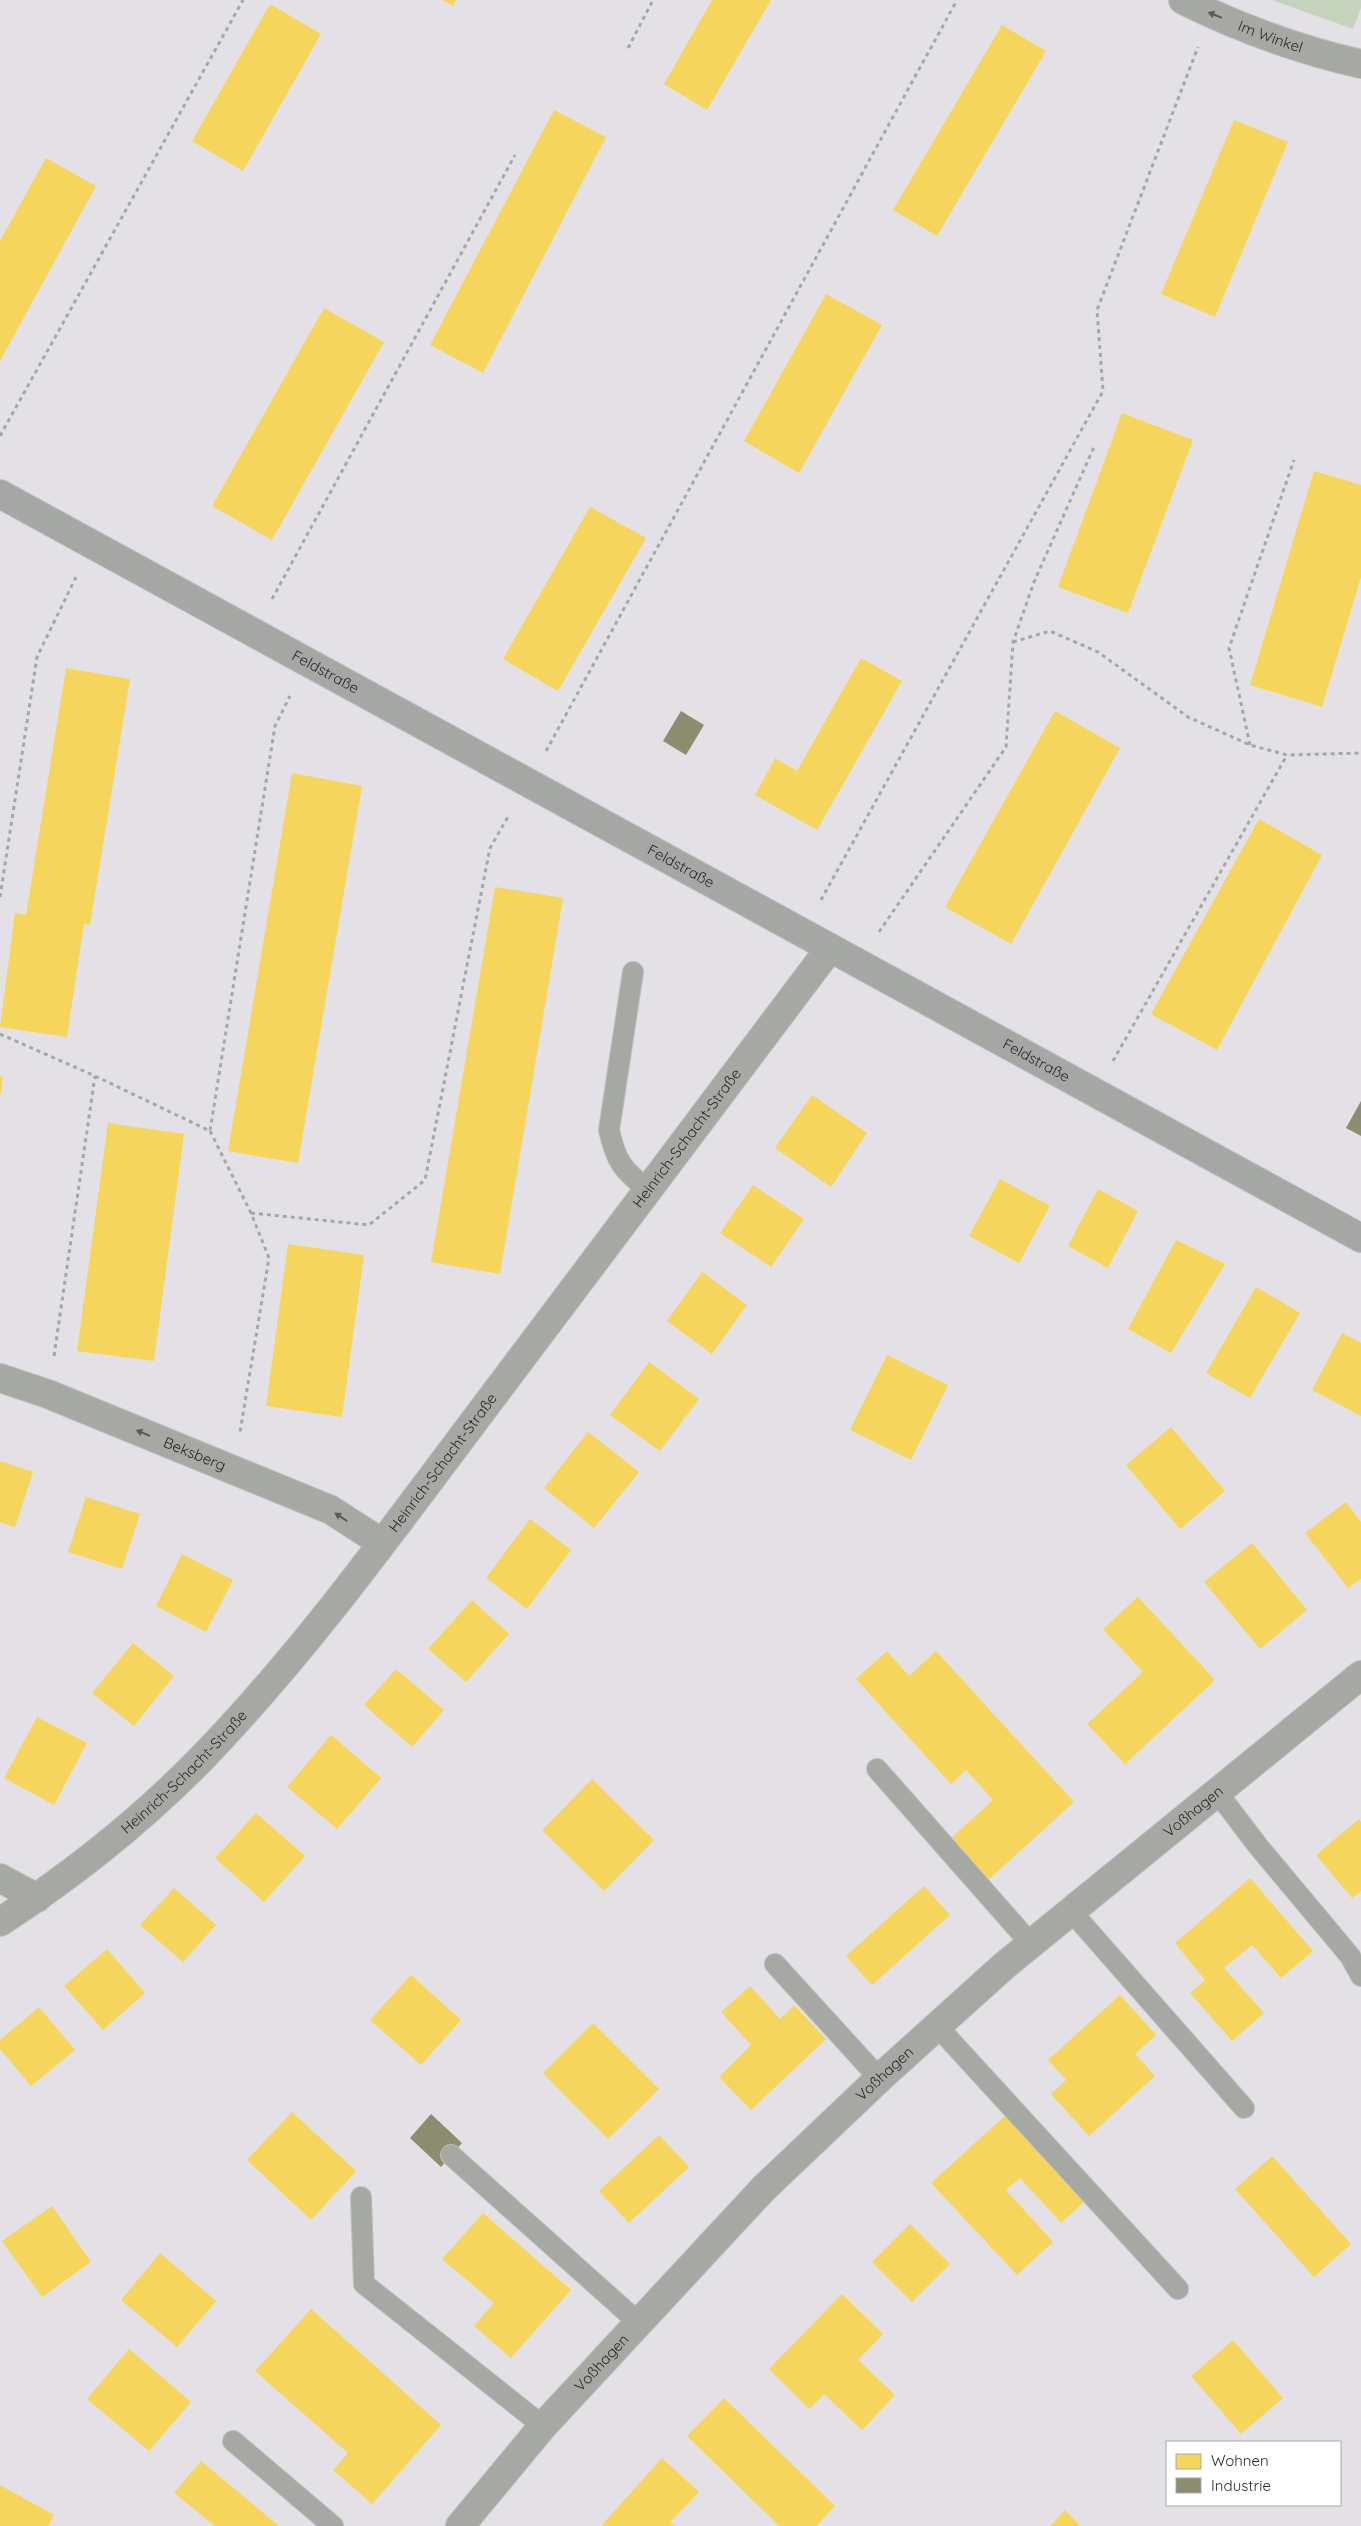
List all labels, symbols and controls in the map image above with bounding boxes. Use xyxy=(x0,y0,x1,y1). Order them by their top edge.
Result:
one-way arrow xyxy=(1208,11,1222,19)
street label: Im Winkel xyxy=(1235,16,1305,57)
street label: Feldstraße xyxy=(289,646,363,697)
street label: Feldstraße xyxy=(644,840,718,892)
street label: Feldstraße xyxy=(1000,1034,1073,1086)
street label: Heinrich-Schacht-Straße xyxy=(628,1065,745,1211)
street label: Heinrich-Schacht-Straße xyxy=(384,1389,501,1536)
one-way arrow xyxy=(135,1429,150,1437)
street label: Beksberg xyxy=(161,1432,229,1475)
one-way arrow xyxy=(335,1512,348,1521)
street label: Heinrich-Schacht-Straße xyxy=(117,1706,251,1838)
street label: Voßhagen xyxy=(1159,1781,1227,1841)
street label: Voßhagen xyxy=(852,2042,917,2105)
street label: Voßhagen xyxy=(570,2330,633,2395)
legend xyxy=(1166,2441,1341,2506)
text: Wohnen xyxy=(1211,2451,1269,2470)
text: Industrie xyxy=(1211,2476,1271,2495)

